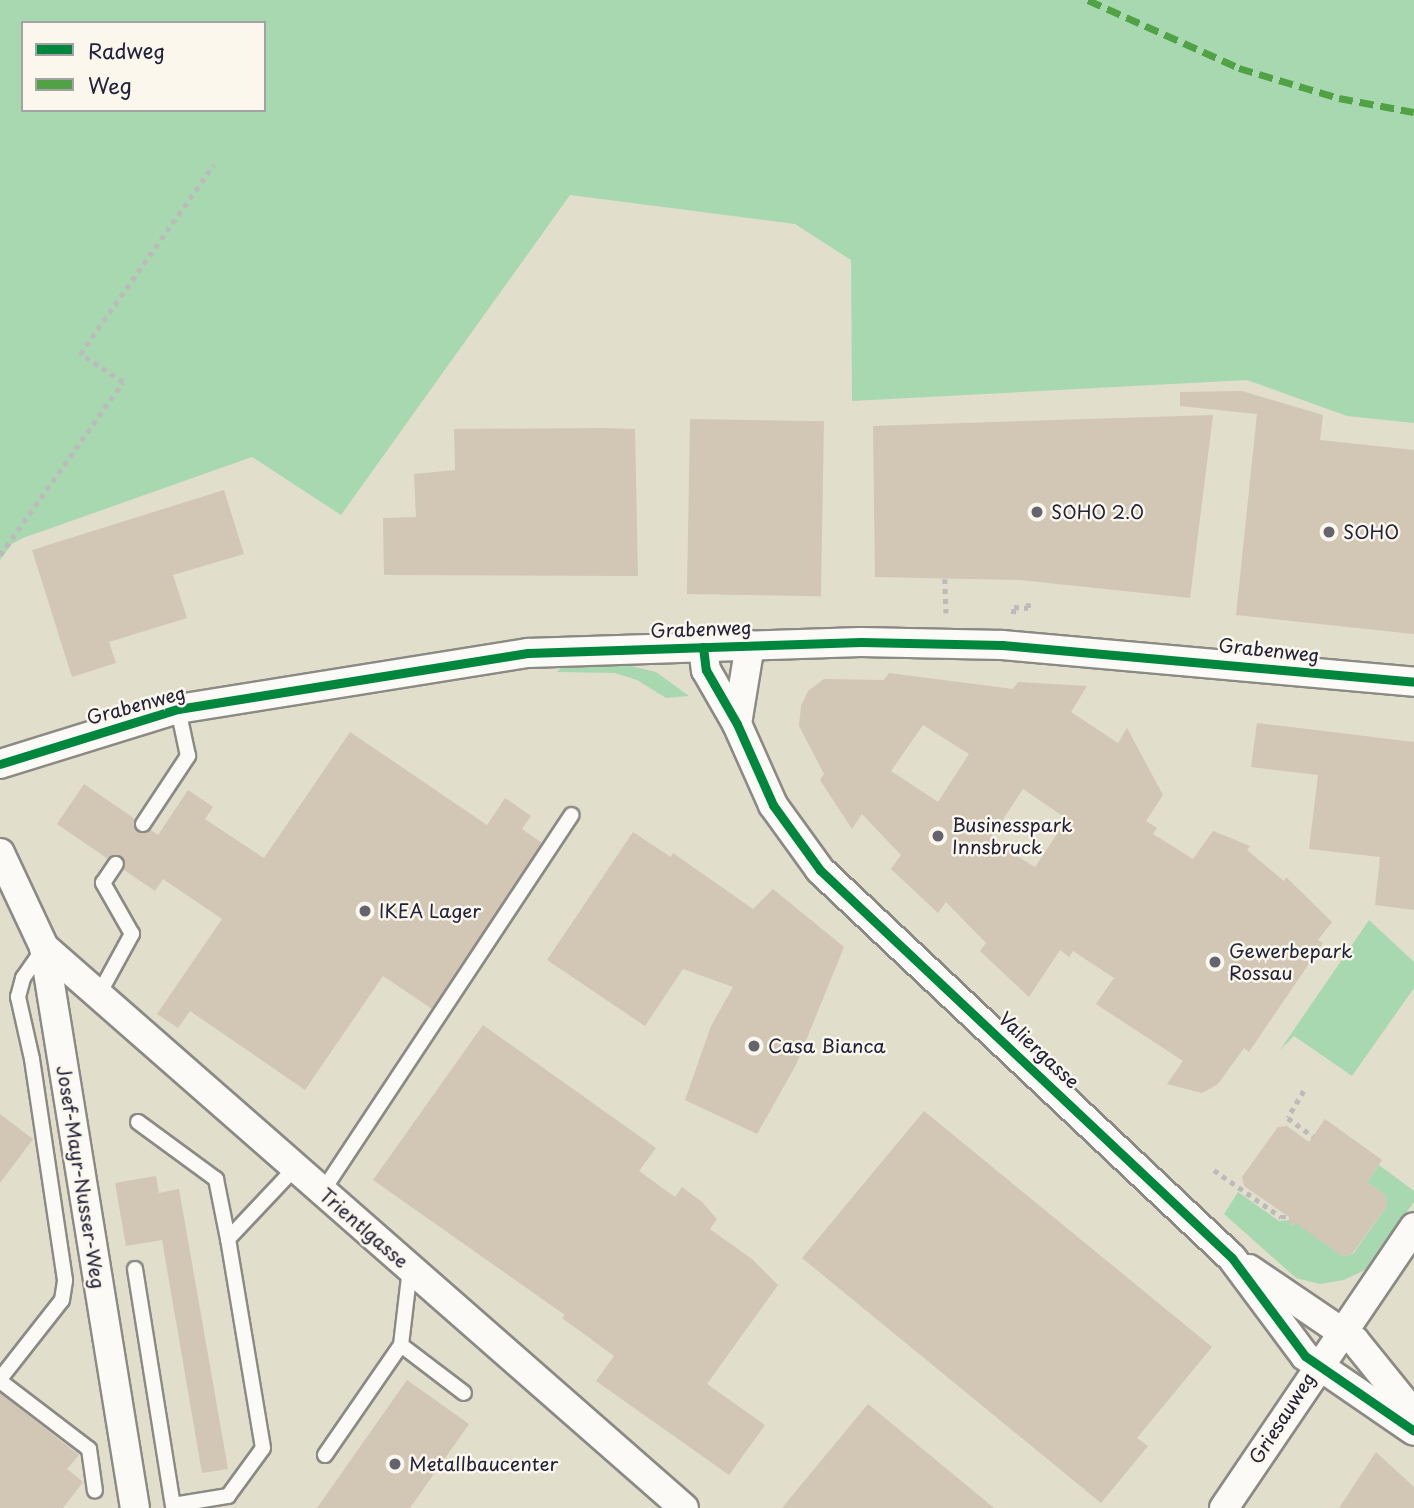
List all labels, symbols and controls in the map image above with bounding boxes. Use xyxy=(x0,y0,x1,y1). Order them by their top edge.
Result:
legend xyxy=(21,21,266,112)
text: Radweg xyxy=(88,34,165,66)
text: Weg xyxy=(88,69,132,101)
place label: SOHO 2.0 xyxy=(1051,501,1146,523)
marker: SOHO 2.0 xyxy=(1029,504,1045,520)
place label: SOHO xyxy=(1343,521,1399,543)
marker: SOHO xyxy=(1321,524,1337,540)
street label: Grabenweg xyxy=(650,616,752,642)
street label: Grabenweg xyxy=(1217,633,1321,667)
street label: Grabenweg xyxy=(84,681,188,729)
place label: Businesspark Innsbruck xyxy=(952,814,1073,858)
marker: Businesspark Innsbruck xyxy=(930,828,946,844)
place label: IKEA Lager xyxy=(379,900,482,922)
marker: IKEA Lager xyxy=(357,903,373,919)
place label: Gewerbepark Rossau xyxy=(1229,940,1353,984)
marker: Gewerbepark Rossau xyxy=(1207,954,1223,970)
street label: Valiergasse xyxy=(994,1007,1084,1093)
place label: Casa Bianca xyxy=(768,1035,884,1057)
marker: Casa Bianca xyxy=(746,1038,762,1054)
street label: Josef-Mayr-Nusser-Weg xyxy=(52,1064,110,1290)
street label: Trientlgasse xyxy=(315,1183,413,1273)
street label: Griesauweg xyxy=(1244,1368,1320,1468)
place label: Metallbaucenter xyxy=(409,1453,558,1475)
marker: Metallbaucenter xyxy=(387,1456,403,1472)

